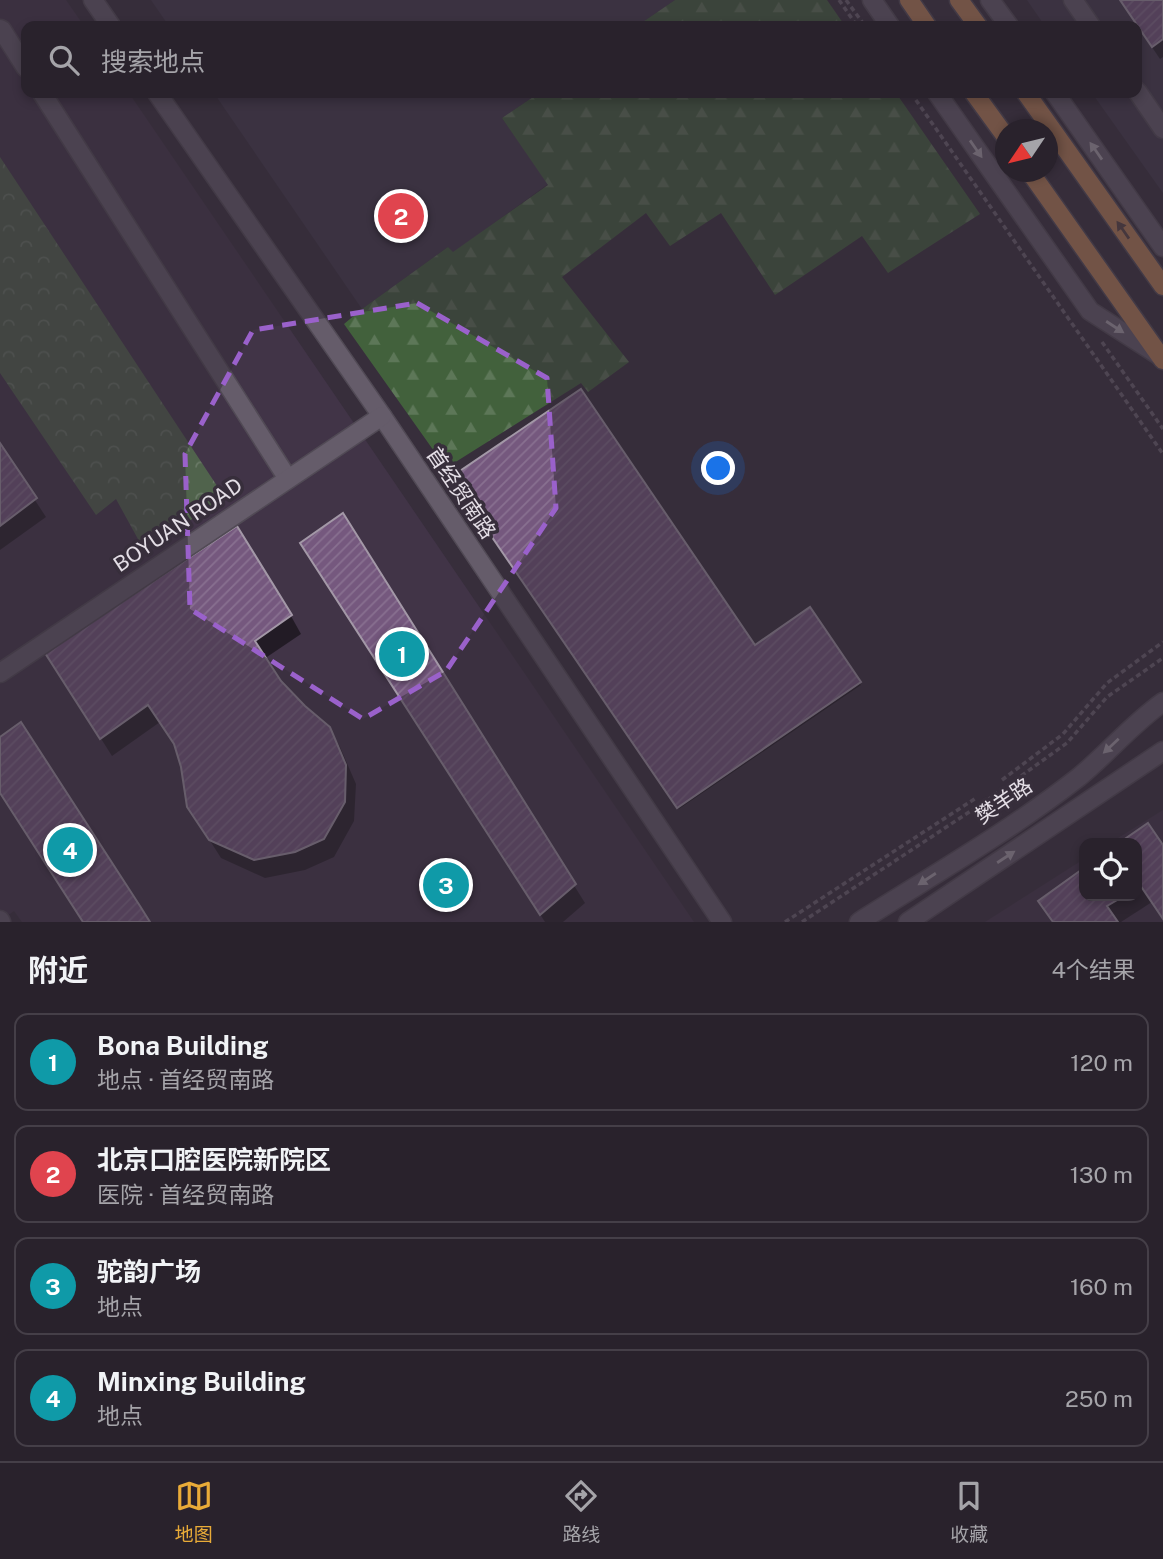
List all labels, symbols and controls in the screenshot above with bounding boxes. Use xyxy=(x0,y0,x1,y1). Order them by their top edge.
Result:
search box xyxy=(21,21,1142,98)
icon: search xyxy=(45,41,83,79)
text: 搜索地点 xyxy=(101,46,205,77)
north arrow xyxy=(995,119,1058,182)
one-way arrow xyxy=(969,140,983,158)
one-way arrow xyxy=(1089,142,1103,160)
pin: 2 xyxy=(378,190,424,242)
one-way arrow xyxy=(1116,221,1130,239)
one-way arrow xyxy=(1105,320,1124,333)
street label: 首经贸南路 xyxy=(422,442,501,543)
your location xyxy=(701,451,735,485)
street label: BOYUAN ROAD xyxy=(109,472,247,577)
pin: 1 xyxy=(379,628,425,680)
one-way arrow xyxy=(1103,738,1120,754)
street label: 樊羊路 xyxy=(971,773,1037,829)
pin: 4 xyxy=(47,824,93,876)
map controls xyxy=(1079,838,1142,901)
button: locate xyxy=(1079,838,1142,901)
one-way arrow xyxy=(996,851,1015,864)
pin: 3 xyxy=(423,859,469,911)
one-way arrow xyxy=(917,872,937,885)
text: 附近 xyxy=(28,952,88,988)
text: 4个结果 xyxy=(1052,956,1135,983)
text: Bona Building xyxy=(97,1030,269,1061)
text: 1 xyxy=(48,1049,58,1076)
text: 120 m xyxy=(1070,1049,1133,1076)
text: 地点 · 首经贸南路 xyxy=(97,1066,274,1093)
text: 北京口腔医院新院区 xyxy=(97,1144,331,1175)
text: 2 xyxy=(46,1161,60,1188)
text: 130 m xyxy=(1070,1161,1133,1188)
text: 医院 · 首经贸南路 xyxy=(97,1181,274,1208)
text: 驼韵广场 xyxy=(97,1256,201,1287)
text: 3 xyxy=(45,1273,61,1300)
text: 160 m xyxy=(1070,1273,1133,1300)
text: 地点 xyxy=(97,1293,143,1320)
text: Minxing Building xyxy=(97,1366,306,1397)
text: 4 xyxy=(45,1385,61,1412)
text: 250 m xyxy=(1065,1385,1133,1412)
text: 地点 xyxy=(97,1402,143,1429)
tab: 地图 xyxy=(175,1477,213,1546)
tab: 路线 xyxy=(562,1477,600,1546)
tab: 收藏 xyxy=(950,1477,988,1546)

